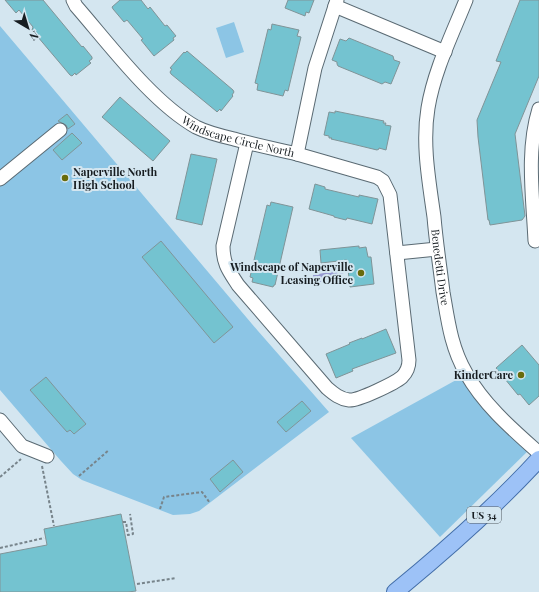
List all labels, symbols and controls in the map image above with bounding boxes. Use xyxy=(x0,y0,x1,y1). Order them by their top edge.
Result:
north arrow xyxy=(8,8,48,48)
text: N xyxy=(27,28,42,45)
street label: Windscape Circle North xyxy=(178,111,297,160)
place label: Naperville North High School xyxy=(73,164,158,192)
marker: Naperville North High School xyxy=(60,173,70,183)
street label: Benedetti Drive xyxy=(428,228,453,307)
place label: Windscape of Naperville Leasing Office xyxy=(229,259,353,287)
marker: Windscape of Naperville Leasing Office xyxy=(356,268,366,278)
place label: KinderCare xyxy=(454,367,513,382)
marker: KinderCare xyxy=(516,370,526,380)
road number: US 34 xyxy=(467,507,501,523)

